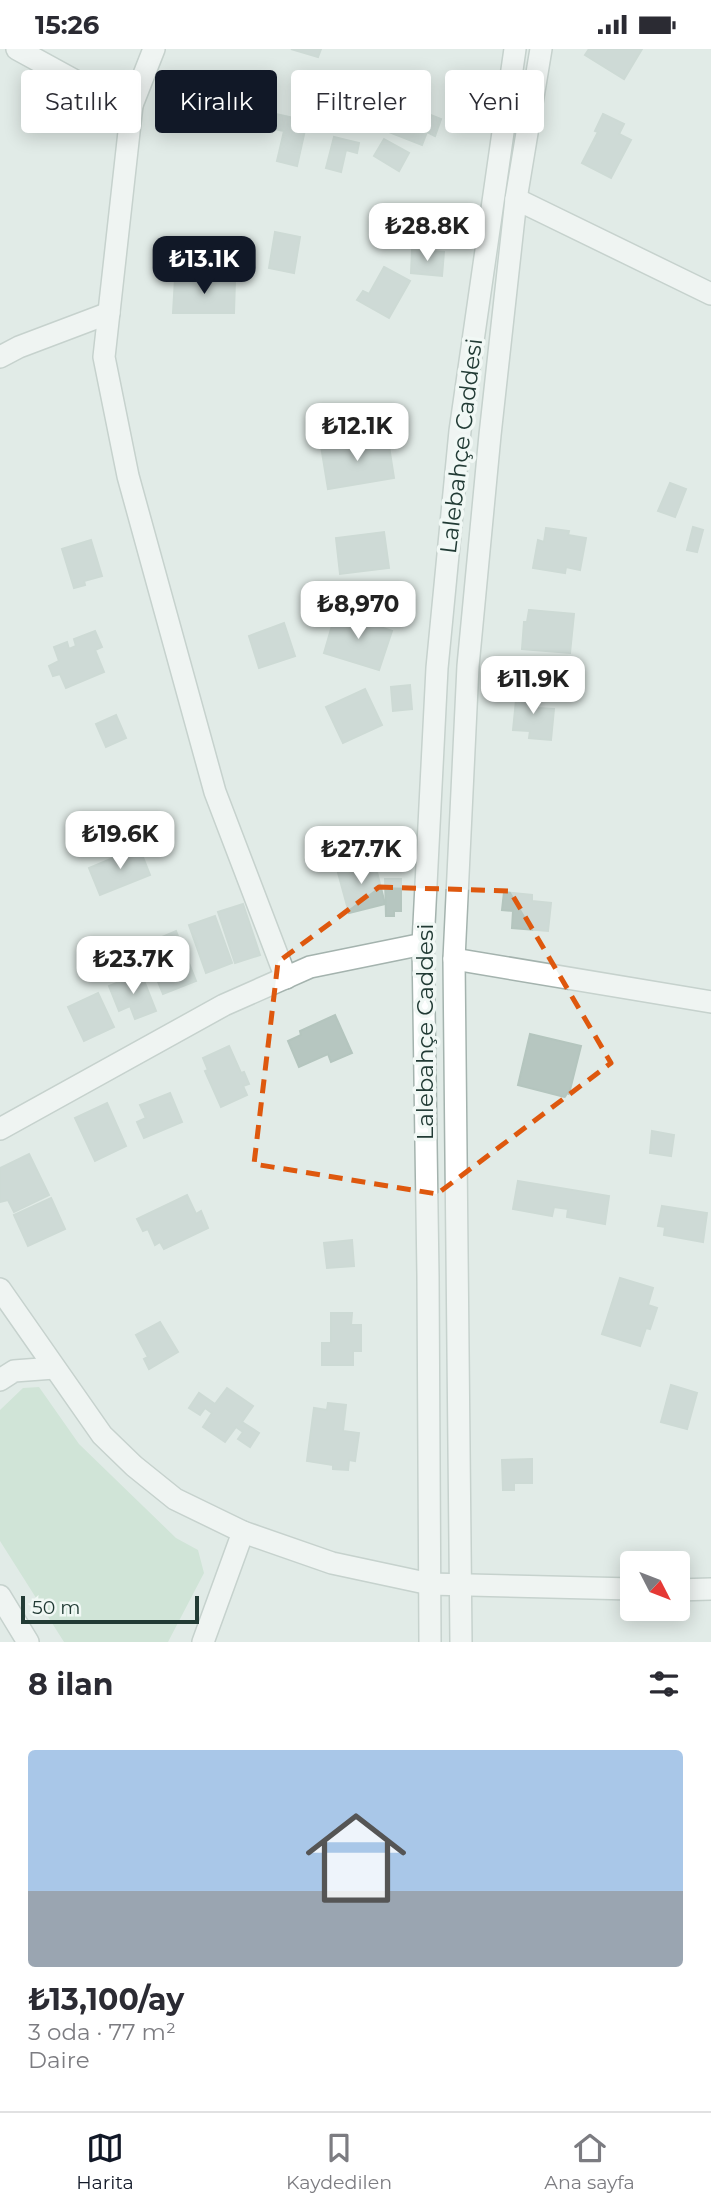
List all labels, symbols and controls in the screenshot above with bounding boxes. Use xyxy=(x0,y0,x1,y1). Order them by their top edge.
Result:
text: 15:26 xyxy=(35,9,99,41)
chip: Satılık xyxy=(21,70,141,133)
chip: Kiralık xyxy=(155,70,277,133)
chip: Filtreler xyxy=(291,70,431,133)
chip: Yeni xyxy=(445,70,544,133)
pin: ₺28.8K xyxy=(370,203,484,263)
text: ₺28.8K xyxy=(385,212,469,240)
pin: ₺13.1K xyxy=(147,237,261,296)
text: ₺13.1K xyxy=(169,245,239,273)
street label: Lalebahçe Caddesi xyxy=(434,337,488,555)
pin: ₺12.1K xyxy=(300,403,414,463)
text: ₺12.1K xyxy=(322,412,392,440)
pin: ₺8,970 xyxy=(301,581,415,641)
text: ₺8,970 xyxy=(317,590,399,618)
pin: ₺11.9K xyxy=(476,657,590,716)
text: ₺11.9K xyxy=(497,665,569,693)
pin: ₺19.6K xyxy=(63,811,177,871)
text: ₺19.6K xyxy=(81,820,159,848)
pin: ₺27.7K xyxy=(304,827,418,886)
text: ₺27.7K xyxy=(321,835,401,863)
street label: Lalebahçe Caddesi xyxy=(411,924,439,1140)
pin: ₺23.7K xyxy=(76,937,190,996)
text: ₺23.7K xyxy=(93,945,173,973)
north arrow xyxy=(620,1551,690,1621)
map controls xyxy=(620,1551,690,1621)
scale bar xyxy=(21,1593,200,1625)
text: 50 m xyxy=(32,1596,80,1619)
icon: filters xyxy=(645,1665,683,1703)
text: 8 ilan xyxy=(28,1666,114,1703)
icon: home xyxy=(293,1795,419,1921)
text: ₺13,100/ay xyxy=(28,1981,184,2018)
text: 3 oda · 77 m² xyxy=(28,2018,176,2046)
text: Daire xyxy=(28,2046,90,2074)
tab: Harita xyxy=(76,2129,134,2194)
tab: Kaydedilen xyxy=(286,2129,392,2194)
tab: Ana sayfa xyxy=(544,2129,635,2194)

